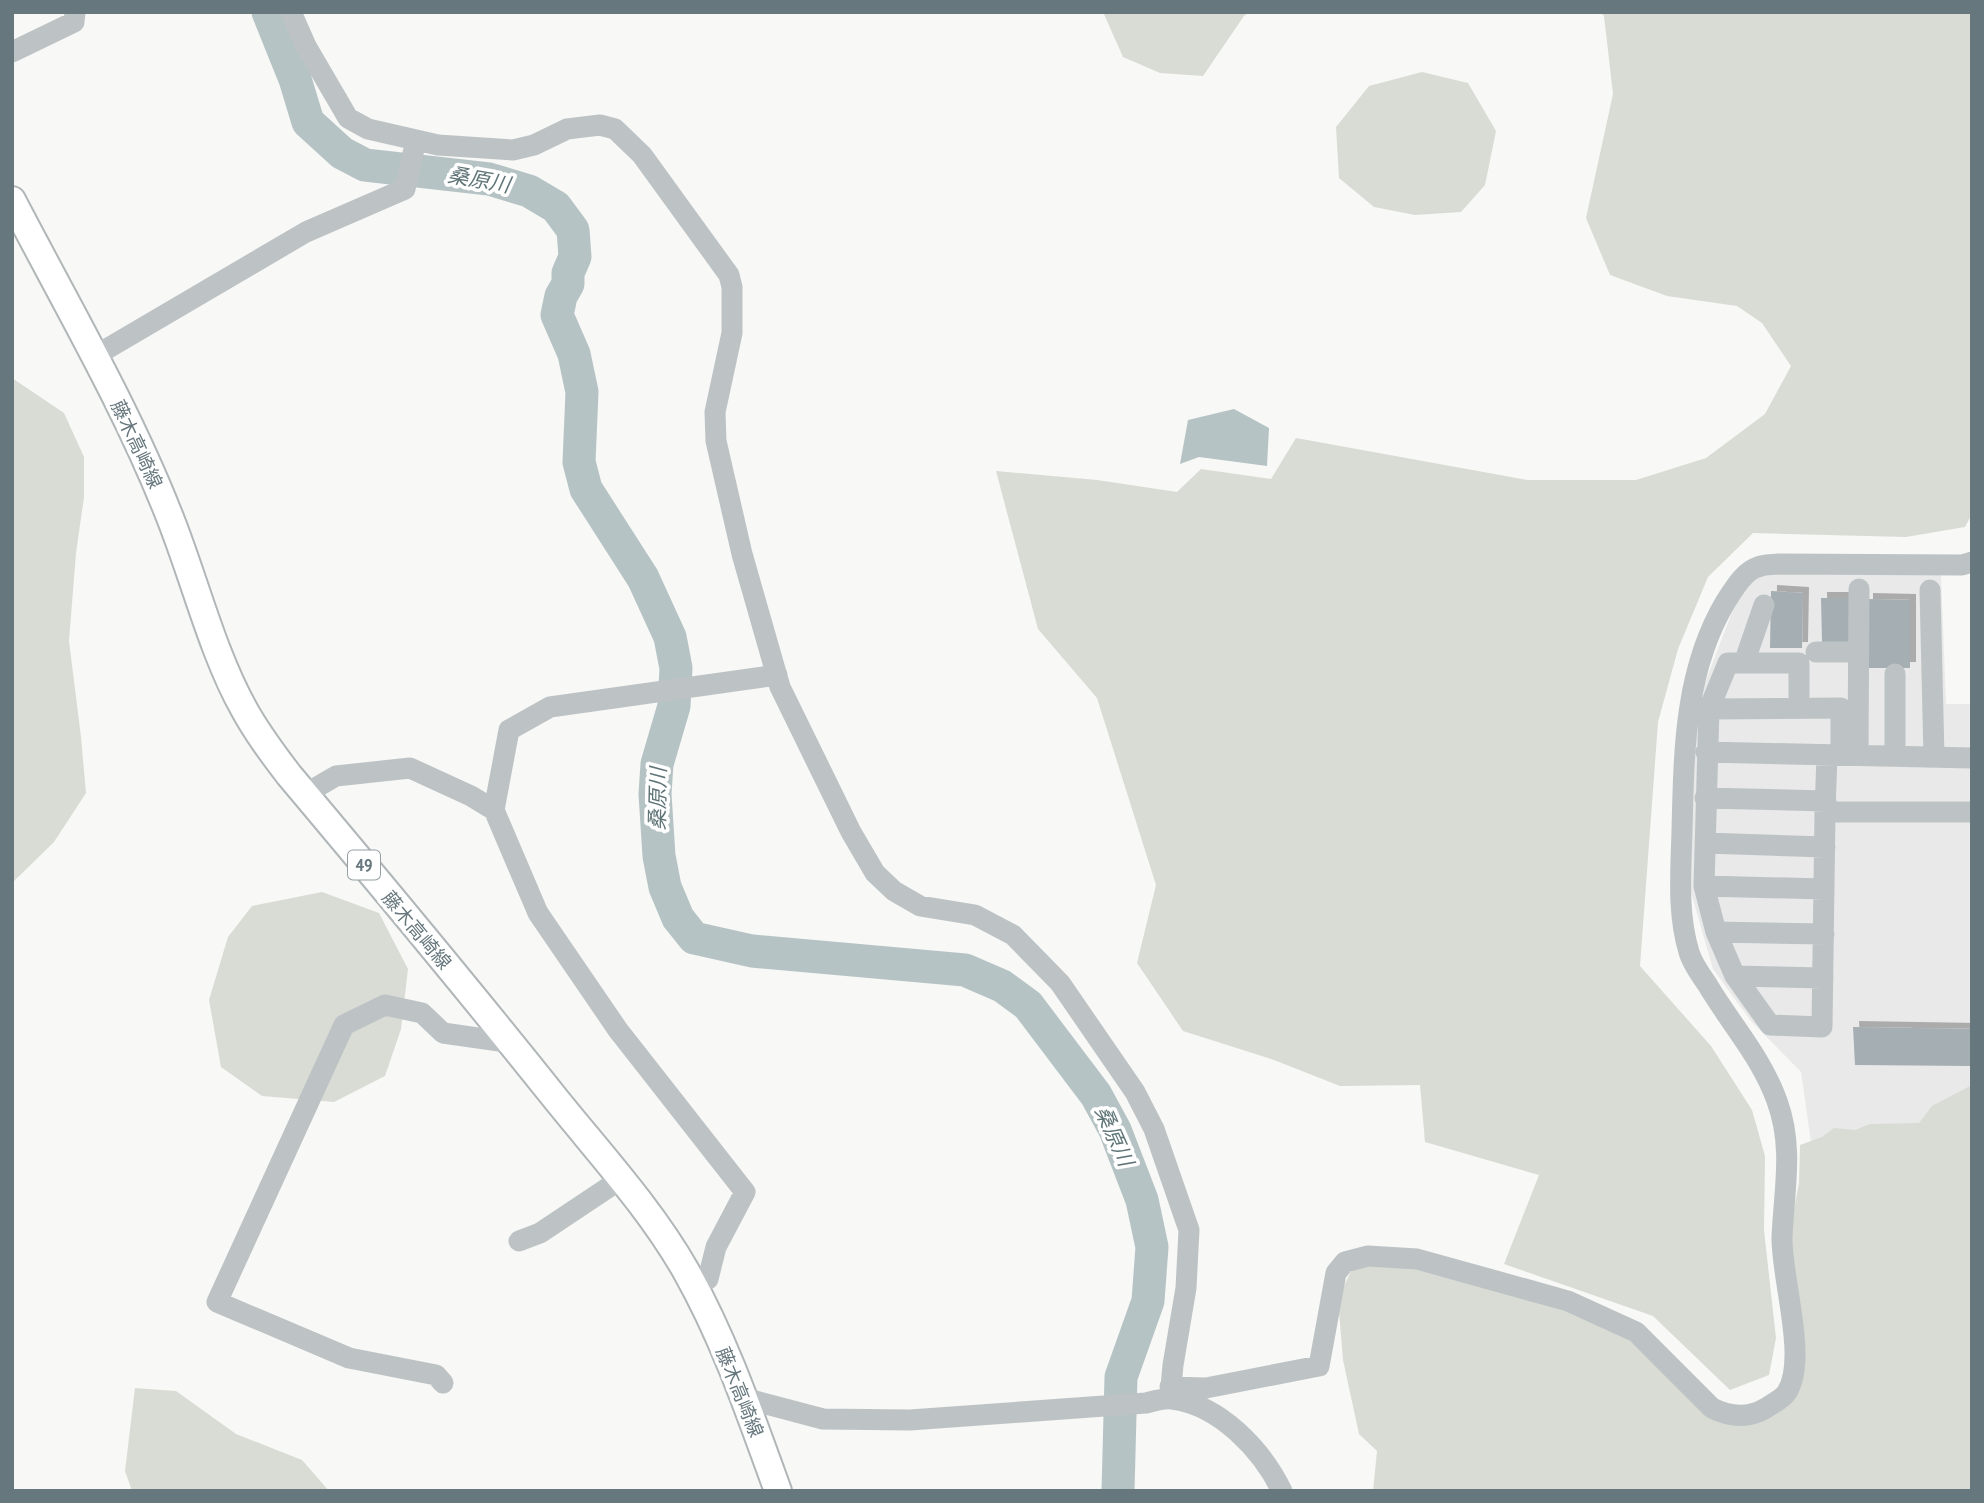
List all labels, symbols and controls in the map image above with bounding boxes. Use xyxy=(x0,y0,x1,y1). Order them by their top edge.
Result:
water label: 桑原川 xyxy=(446,161,514,199)
street label: 藤木高崎線 xyxy=(106,396,168,492)
water label: 桑原川 xyxy=(643,765,672,831)
road number: 49 xyxy=(348,850,380,880)
street label: 藤木高崎線 xyxy=(377,886,457,974)
water label: 桑原川 xyxy=(1089,1102,1140,1172)
street label: 藤木高崎線 xyxy=(711,1343,769,1441)

